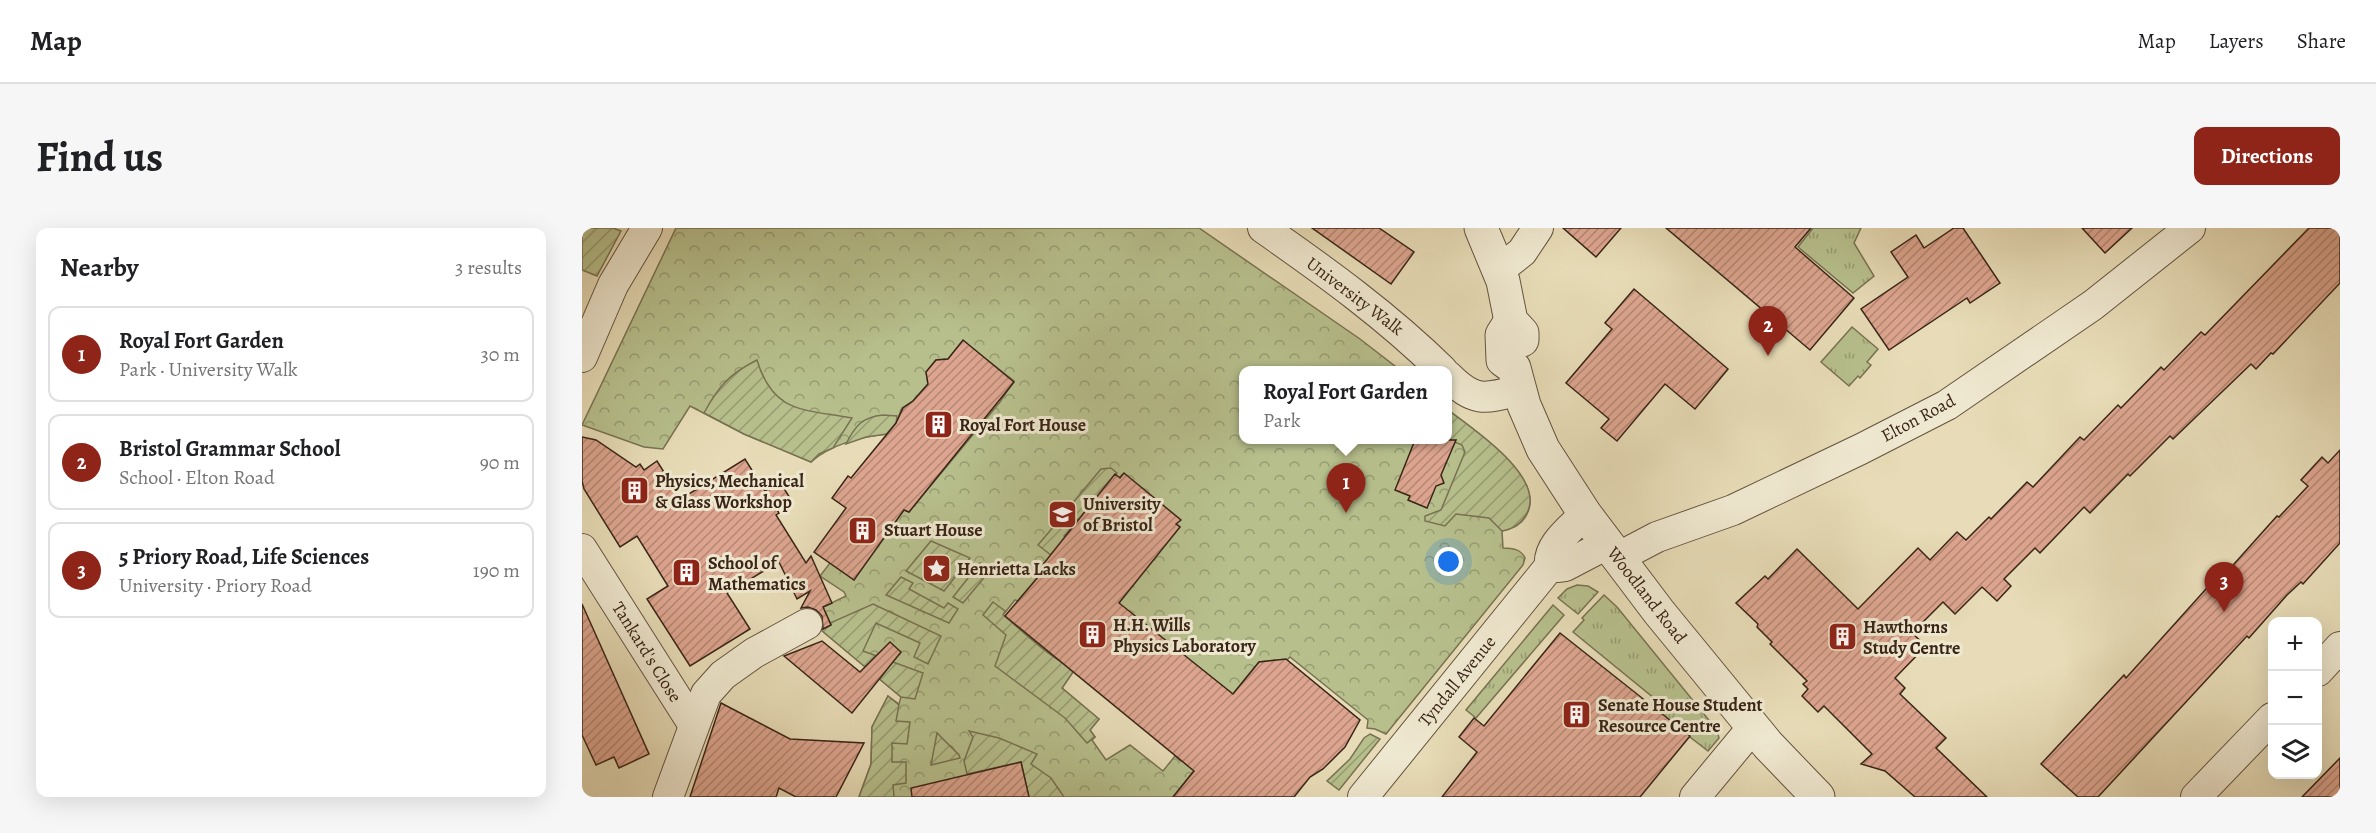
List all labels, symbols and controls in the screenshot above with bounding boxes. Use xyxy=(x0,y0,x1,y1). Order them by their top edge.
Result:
text: Map xyxy=(30,22,82,60)
text: Map xyxy=(2137,27,2176,55)
text: Layers xyxy=(2209,27,2264,55)
text: Share xyxy=(2297,27,2346,55)
button: Directions xyxy=(2194,127,2340,185)
text: Find us xyxy=(36,128,163,185)
text: Nearby xyxy=(60,250,139,285)
street label: University Walk xyxy=(1301,251,1409,341)
text: 3 results xyxy=(455,254,522,281)
pin: 2 xyxy=(1748,306,1788,356)
text: Royal Fort Garden xyxy=(119,326,284,356)
text: 1 xyxy=(78,341,85,368)
text: 30 m xyxy=(480,341,520,368)
text: Park · University Walk xyxy=(119,356,298,383)
popup xyxy=(1239,366,1452,444)
text: Royal Fort Garden xyxy=(1263,377,1428,407)
street label: Elton Road xyxy=(1877,388,1960,448)
text: Park xyxy=(1263,407,1301,434)
building icon: Royal Fort House xyxy=(922,409,954,441)
place label: Royal Fort House xyxy=(959,413,1086,437)
text: Bristol Grammar School xyxy=(119,434,341,464)
text: 2 xyxy=(77,449,86,476)
text: 90 m xyxy=(480,449,520,476)
text: School · Elton Road xyxy=(119,464,275,491)
pin: 1 xyxy=(1326,464,1365,513)
place label: Physics, Mechanical & Glass Workshop xyxy=(655,469,804,514)
building icon: Physics, Mechanical & Glass Workshop xyxy=(618,475,650,507)
place label: University of Bristol xyxy=(1083,492,1161,537)
school or university icon: University of Bristol xyxy=(1046,498,1078,530)
building icon: Stuart House xyxy=(847,514,879,546)
place label: Stuart House xyxy=(884,518,983,542)
street label: Woodland Road xyxy=(1601,541,1692,648)
text: 5 Priory Road, Life Sciences xyxy=(119,542,369,572)
your location xyxy=(1434,547,1463,576)
place label: School of Mathematics xyxy=(708,551,806,596)
place icon: Henrietta Lacks xyxy=(920,553,952,585)
text: 3 xyxy=(77,557,86,584)
text: 190 m xyxy=(473,557,520,584)
building icon: School of Mathematics xyxy=(671,557,703,589)
place label: Henrietta Lacks xyxy=(957,557,1076,581)
pin: 3 xyxy=(2204,562,2244,612)
text: University · Priory Road xyxy=(119,572,312,599)
street label: Tankard's Close xyxy=(607,597,687,707)
place label: H.H. Wills Physics Laboratory xyxy=(1113,613,1257,658)
place label: Hawthorns Study Centre xyxy=(1863,615,1960,660)
map controls xyxy=(2268,617,2322,779)
button: + xyxy=(2268,617,2322,671)
building icon: H.H. Wills Physics Laboratory xyxy=(1076,619,1108,651)
building icon: Hawthorns Study Centre xyxy=(1826,621,1858,653)
street label: Tyndall Avenue xyxy=(1413,630,1501,732)
button: − xyxy=(2268,671,2322,725)
place label: Senate House Student Resource Centre xyxy=(1598,693,1763,738)
building icon: Senate House Student Resource Centre xyxy=(1561,699,1593,731)
button: layers xyxy=(2268,725,2322,779)

